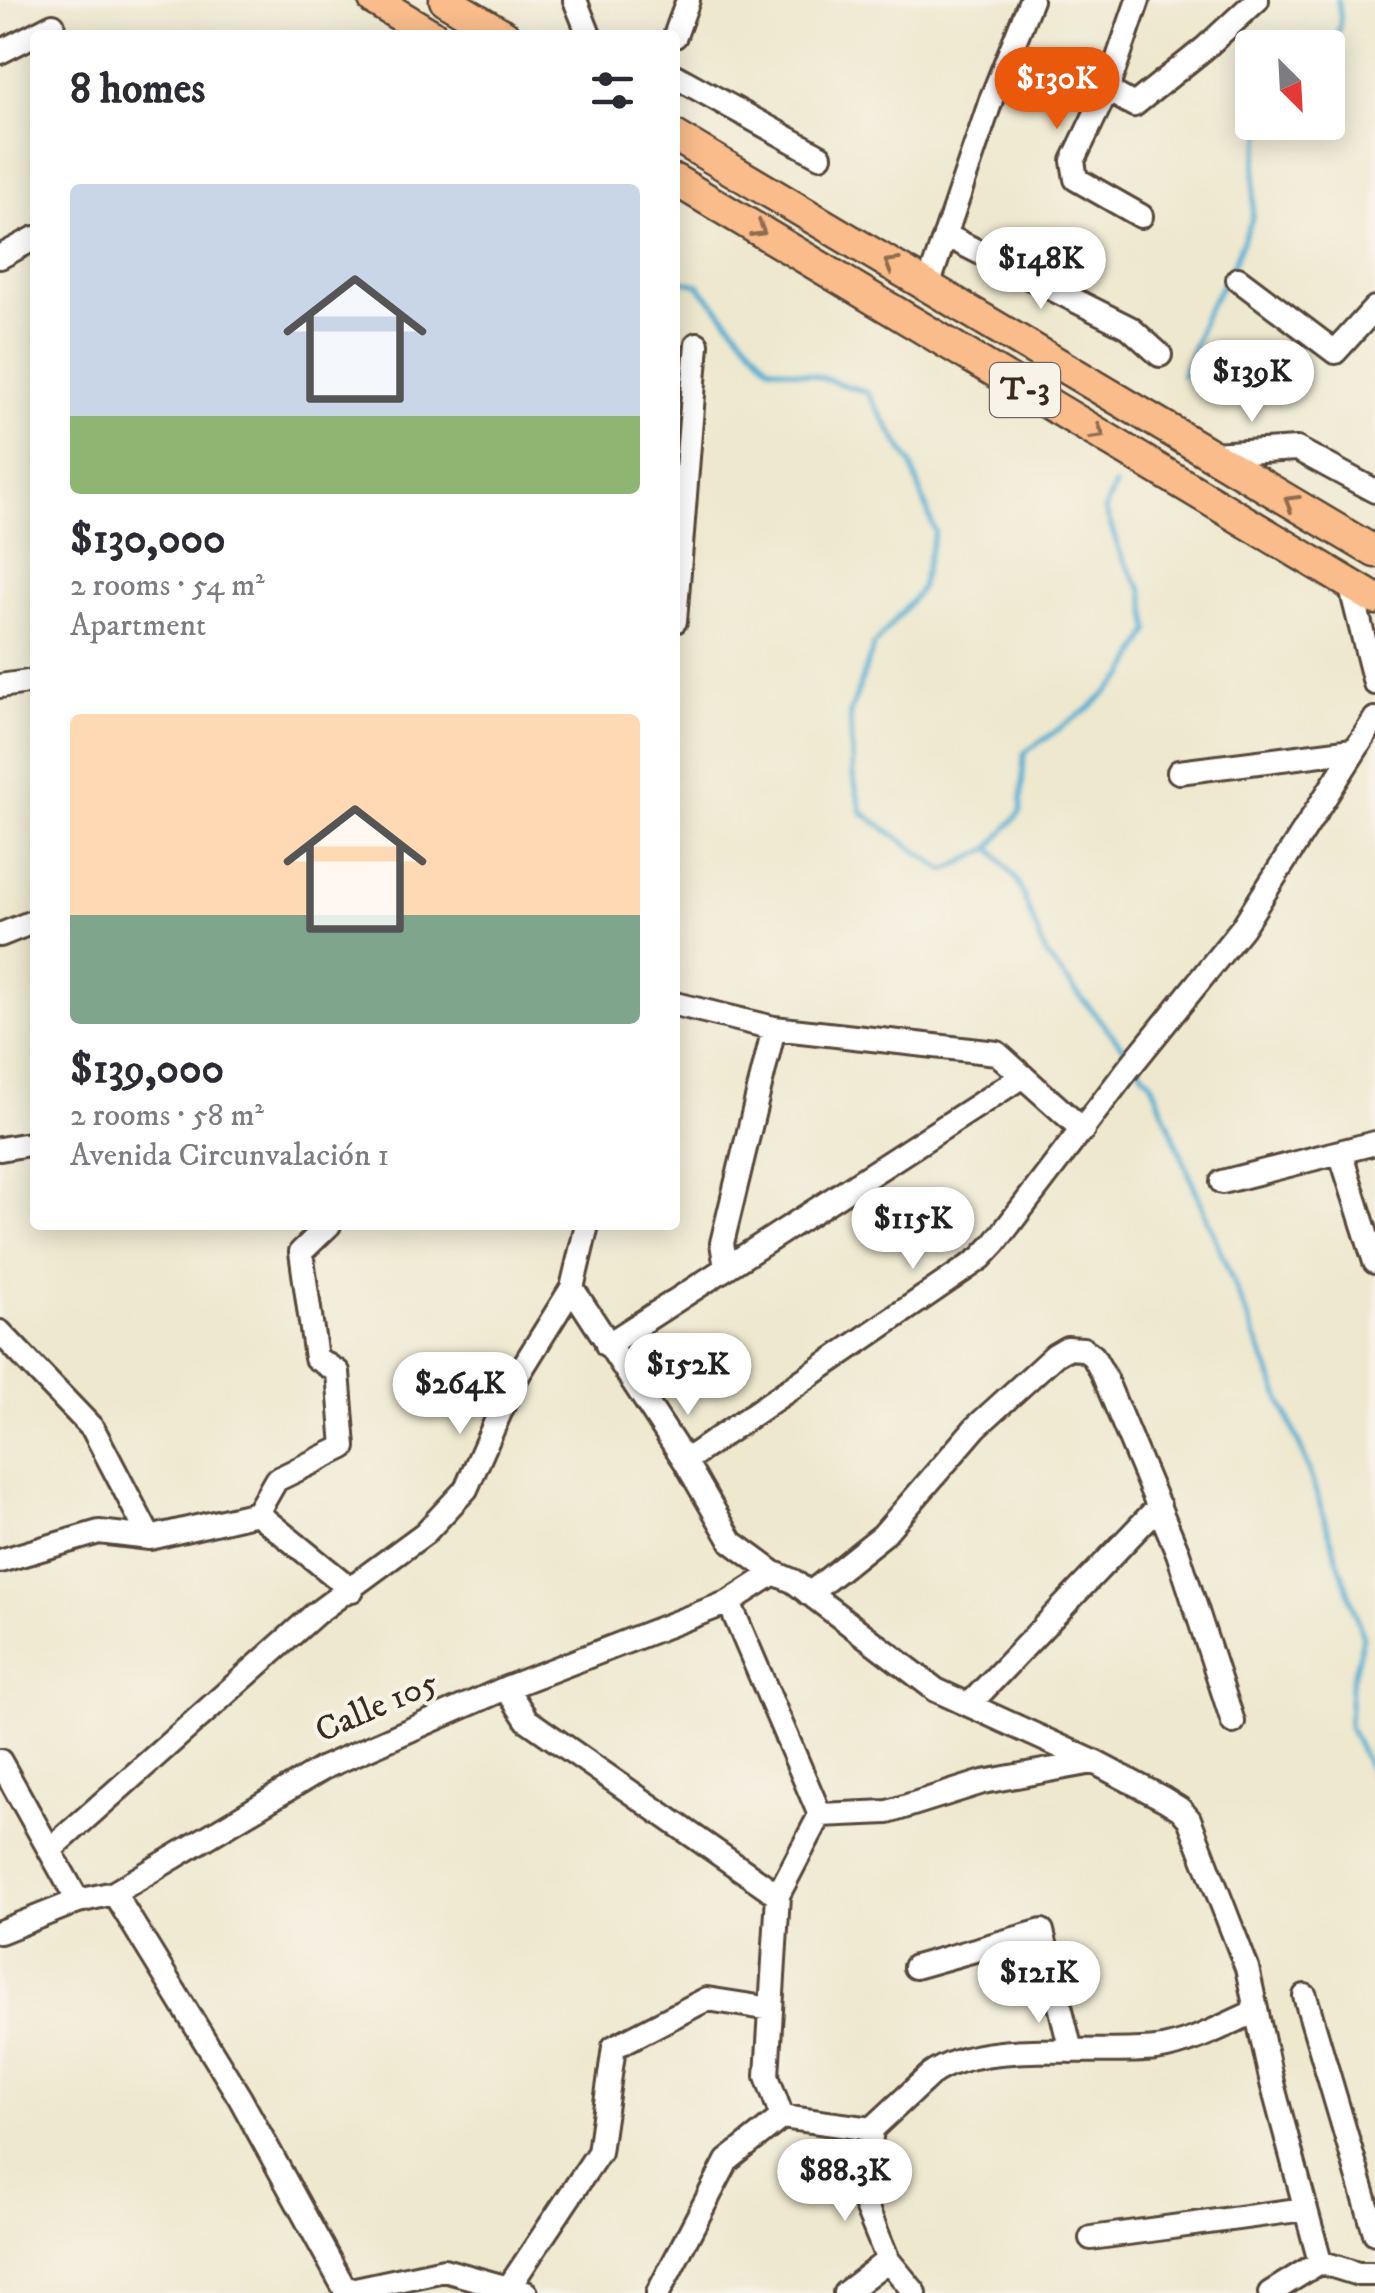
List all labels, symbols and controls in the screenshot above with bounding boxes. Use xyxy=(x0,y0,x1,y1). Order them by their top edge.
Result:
north arrow xyxy=(1235,30,1345,140)
map controls xyxy=(1235,30,1345,140)
pin: $130K xyxy=(987,47,1127,132)
text: $130K xyxy=(1017,59,1097,99)
icon: filters xyxy=(585,63,640,118)
text: 8 homes xyxy=(70,64,205,116)
one-way arrow xyxy=(748,218,766,237)
pin: $148K xyxy=(971,227,1111,312)
text: $148K xyxy=(998,239,1084,279)
icon: home xyxy=(265,249,445,429)
one-way arrow xyxy=(884,257,902,277)
pin: $139K xyxy=(1182,340,1322,425)
text: $139K xyxy=(1212,352,1292,392)
road number: T-3 xyxy=(990,363,1060,417)
one-way arrow xyxy=(1087,421,1105,440)
one-way arrow xyxy=(1284,495,1302,514)
text: $130,000 xyxy=(70,514,226,566)
text: 2 rooms · 54 m² xyxy=(70,566,265,606)
text: Apartment xyxy=(70,606,206,646)
icon: home xyxy=(265,779,445,959)
text: $139,000 xyxy=(70,1044,224,1096)
text: 2 rooms · 58 m² xyxy=(70,1096,264,1136)
text: Avenida Circunvalación 1 xyxy=(70,1136,389,1176)
pin: $115K xyxy=(843,1187,983,1272)
text: $115K xyxy=(873,1199,953,1239)
pin: $152K xyxy=(618,1333,758,1418)
text: $152K xyxy=(646,1345,730,1385)
pin: $264K xyxy=(390,1352,530,1437)
text: $264K xyxy=(415,1364,505,1404)
street label: Calle 105 xyxy=(309,1660,445,1754)
pin: $121K xyxy=(969,1941,1109,2026)
text: $121K xyxy=(999,1953,1079,1993)
pin: $88.3K xyxy=(764,2139,926,2224)
text: $88.3K xyxy=(799,2151,891,2191)

